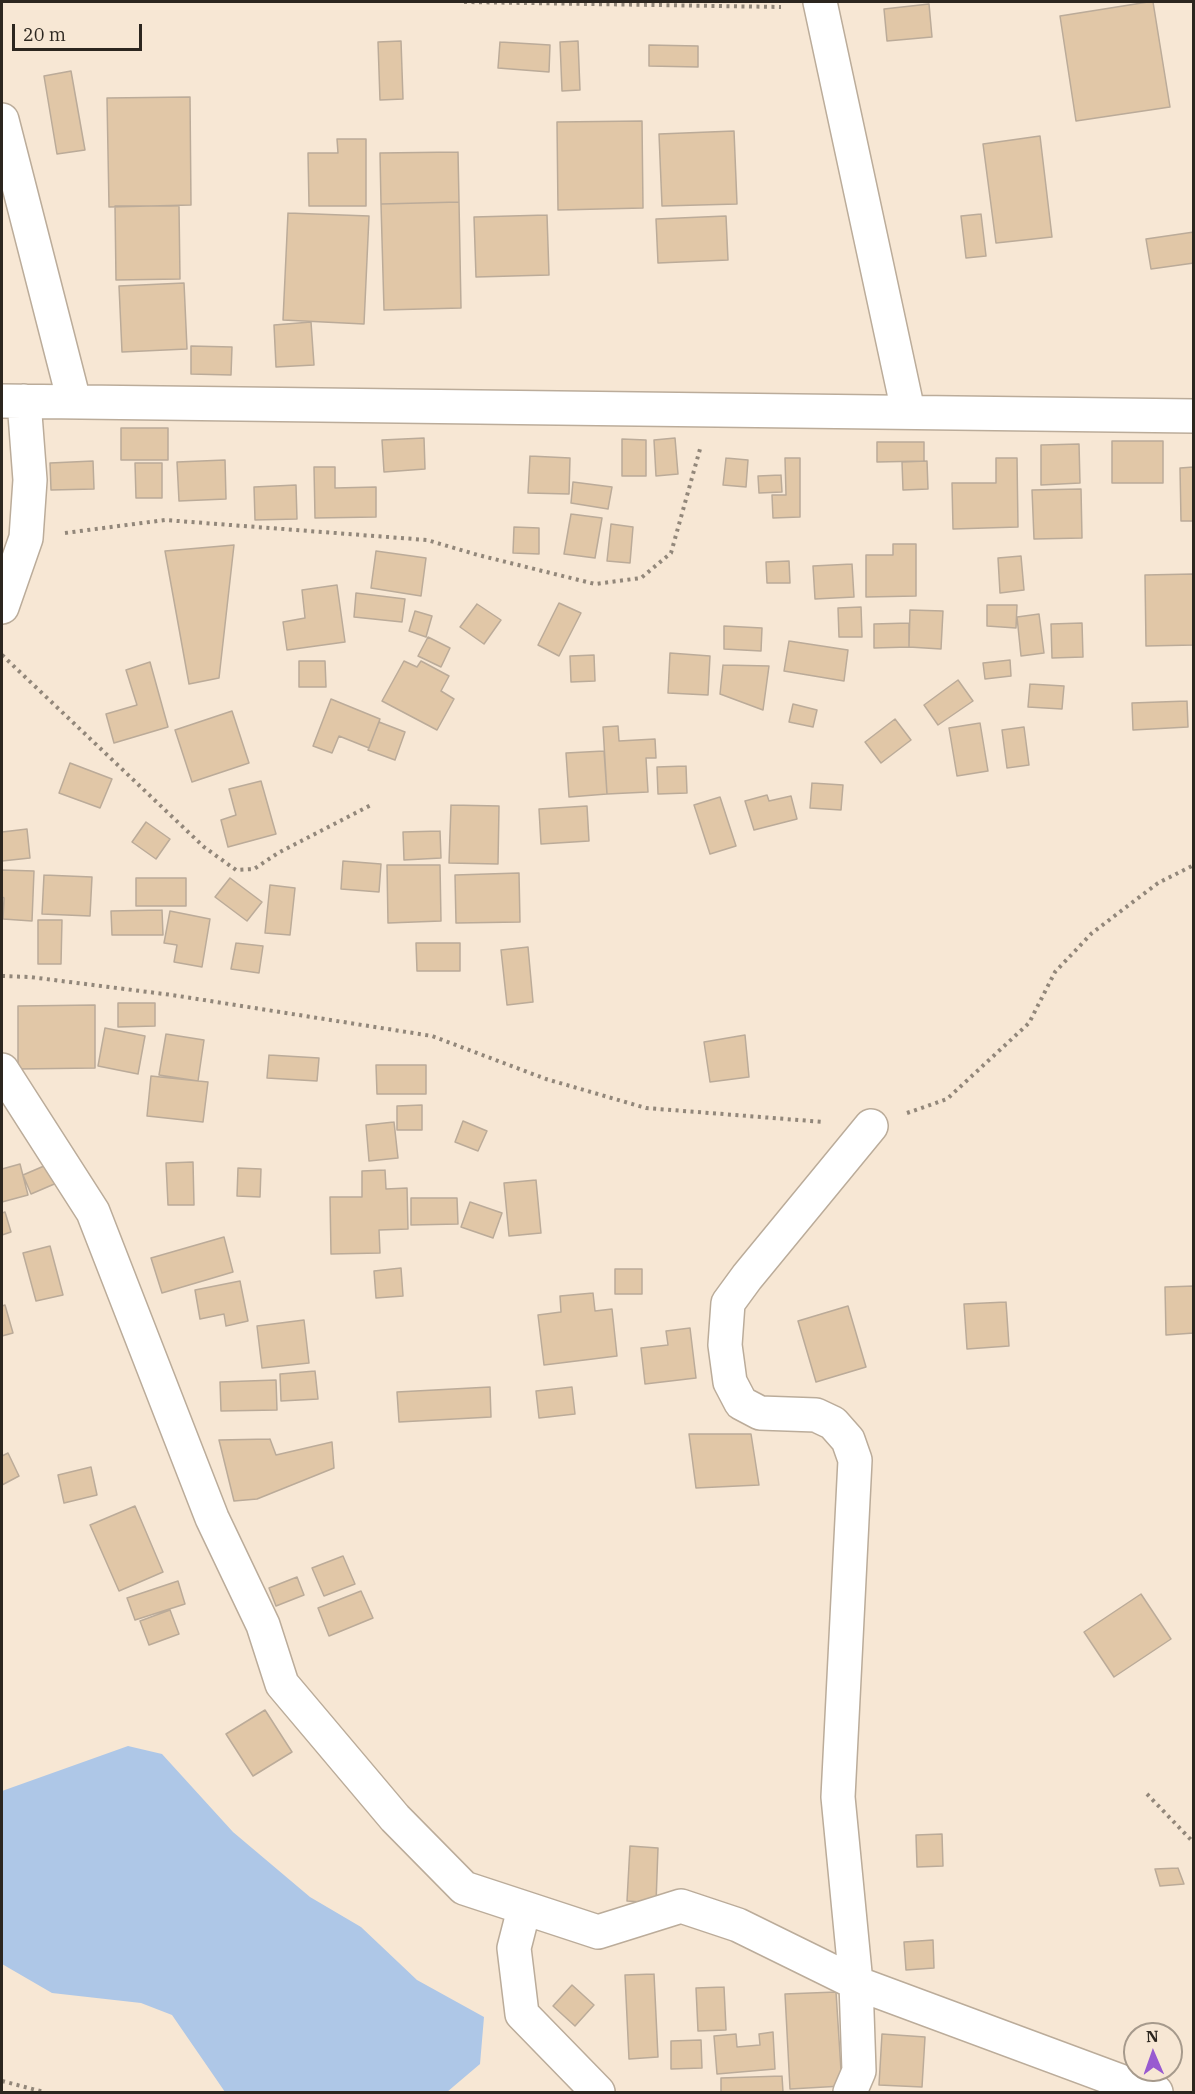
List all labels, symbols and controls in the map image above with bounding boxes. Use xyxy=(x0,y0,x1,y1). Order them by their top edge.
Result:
scale bar xyxy=(15,12,146,50)
text: 20 m xyxy=(23,23,66,46)
north arrow xyxy=(1123,2022,1183,2082)
text: N xyxy=(1146,2026,1159,2046)

